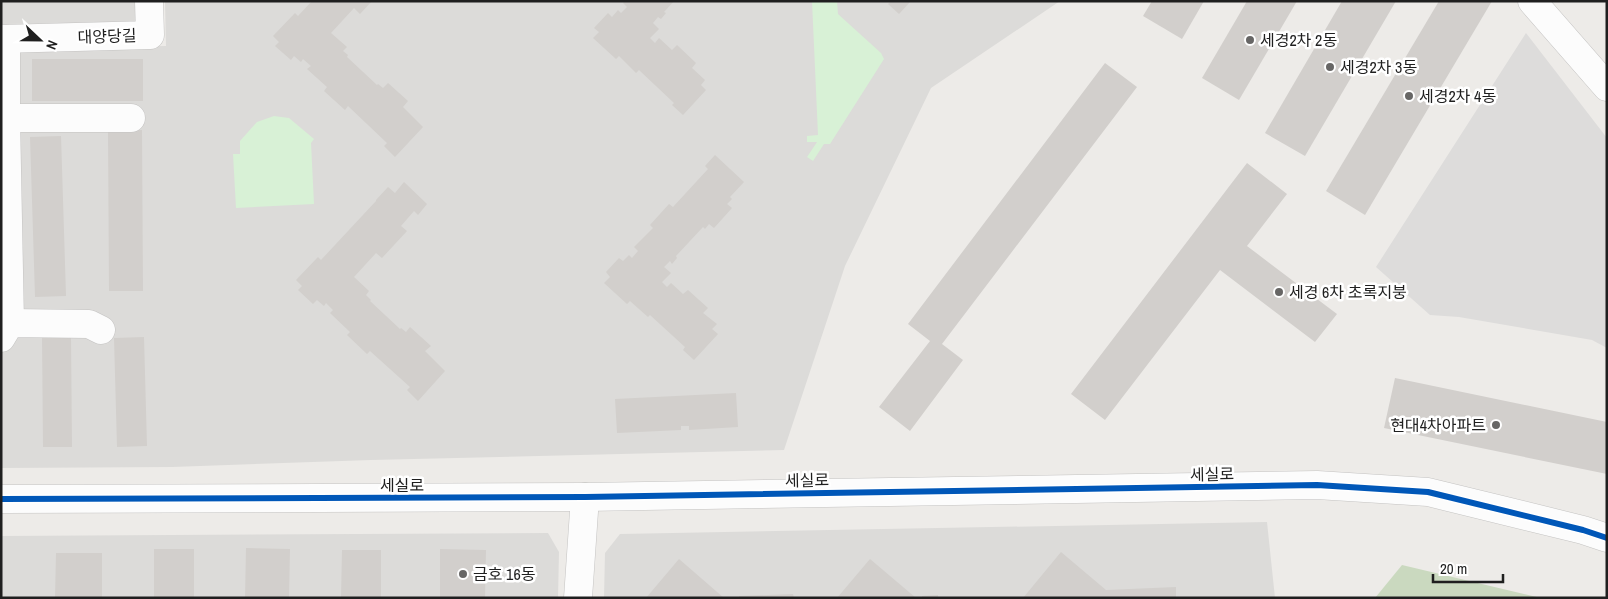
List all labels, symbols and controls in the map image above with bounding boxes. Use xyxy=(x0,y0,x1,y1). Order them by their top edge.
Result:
north arrow xyxy=(15,15,65,65)
street label: 대양당길 xyxy=(77,24,137,48)
place label: 세경2차 2동 xyxy=(1260,29,1337,51)
marker: 세경2차 2동 xyxy=(1244,34,1256,46)
text: N xyxy=(42,38,62,52)
place label: 세경2차 3동 xyxy=(1340,56,1417,78)
marker: 세경2차 3동 xyxy=(1324,61,1336,73)
place label: 세경2차 4동 xyxy=(1419,85,1496,107)
marker: 세경2차 4동 xyxy=(1403,90,1415,102)
place label: 세경 6차 초록지붕 xyxy=(1289,281,1407,303)
marker: 세경 6차 초록지붕 xyxy=(1273,286,1285,298)
place label: 현대4차아파트 xyxy=(1390,414,1486,436)
marker: 현대4차아파트 xyxy=(1490,419,1502,431)
street label: 세실로 xyxy=(1190,463,1235,485)
street label: 세실로 xyxy=(785,469,830,491)
street label: 세실로 xyxy=(380,474,424,496)
scale bar xyxy=(1433,552,1503,584)
text: 20 m xyxy=(1440,558,1467,579)
place label: 금호 16동 xyxy=(473,563,536,585)
marker: 금호 16동 xyxy=(457,568,469,580)

